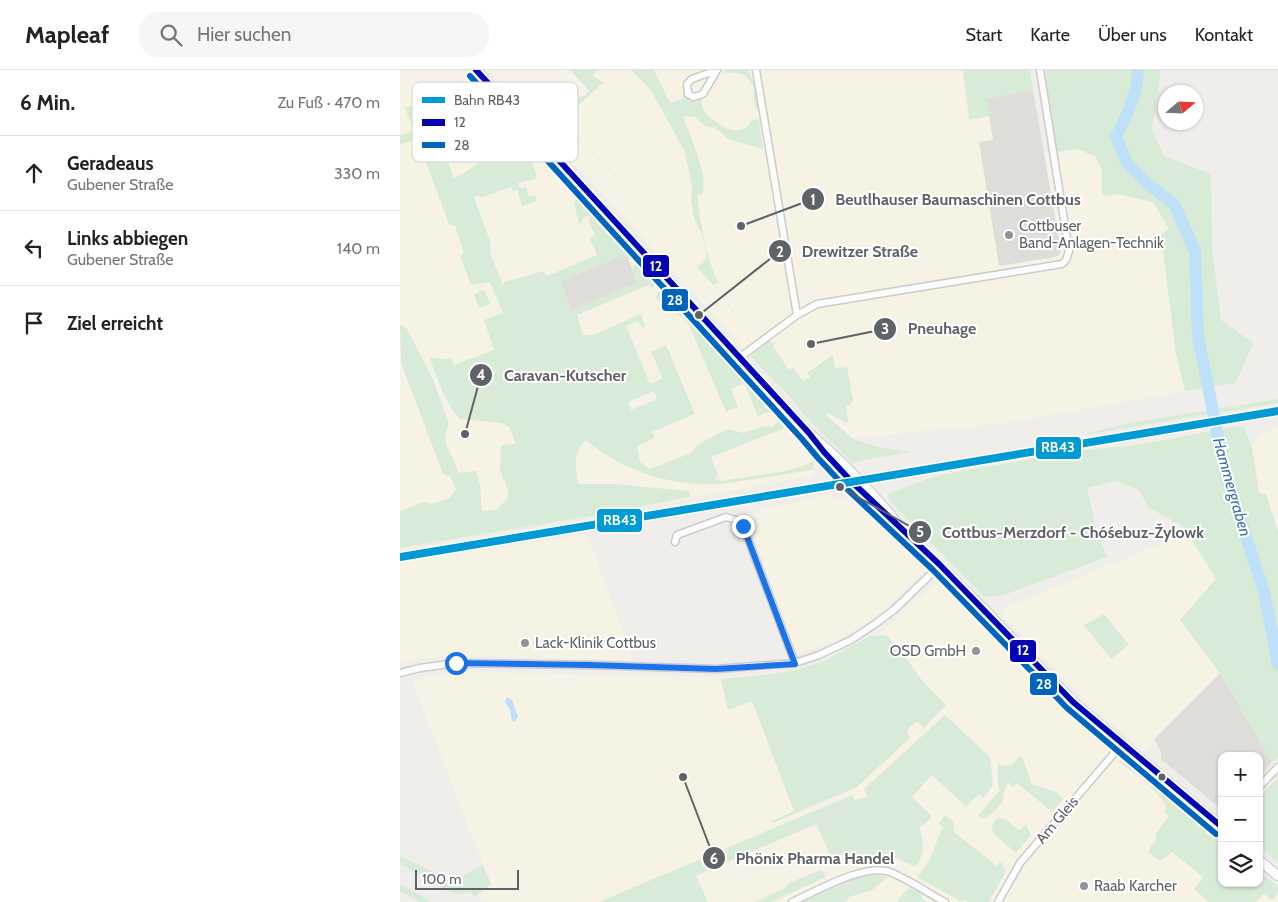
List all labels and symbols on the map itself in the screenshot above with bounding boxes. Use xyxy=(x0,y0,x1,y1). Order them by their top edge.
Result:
legend xyxy=(412,82,578,162)
north arrow xyxy=(1158,85,1203,130)
text: Bahn RB43 xyxy=(454,91,520,109)
text: 12 xyxy=(454,113,466,131)
text: 28 xyxy=(454,136,470,154)
callout: Beutlhauser Baumaschinen Cottbus xyxy=(800,184,1091,215)
text: Beutlhauser Baumaschinen Cottbus xyxy=(835,190,1081,209)
text: 1 xyxy=(810,191,816,209)
place label: Cottbuser Band-Anlagen-Technik xyxy=(1019,217,1164,252)
marker: Cottbuser Band-Anlagen-Technik xyxy=(1003,229,1015,241)
callout: Drewitzer Straße xyxy=(767,236,928,267)
text: Drewitzer Straße xyxy=(802,242,918,261)
text: 2 xyxy=(776,243,784,261)
line badge: 12 xyxy=(642,254,670,278)
text: 12 xyxy=(650,257,662,275)
line badge: 28 xyxy=(661,288,689,312)
text: 28 xyxy=(667,291,683,309)
callout: Pneuhage xyxy=(872,313,986,344)
text: Pneuhage xyxy=(908,319,976,338)
text: 3 xyxy=(881,320,889,338)
callout: Caravan-Kutscher xyxy=(469,360,636,391)
text: 4 xyxy=(476,366,486,384)
text: Caravan-Kutscher xyxy=(504,366,627,385)
water label: Hammergraben xyxy=(1209,435,1255,539)
line badge: RB43 xyxy=(1035,436,1082,460)
text: RB43 xyxy=(1041,438,1075,456)
line badge: RB43 xyxy=(596,508,643,533)
text: RB43 xyxy=(603,511,637,529)
route end xyxy=(732,515,755,538)
callout: Cottbus-Merzdorf - Chóśebuz-Žylowk xyxy=(907,517,1214,548)
text: 5 xyxy=(916,523,924,541)
text: Cottbus-Merzdorf - Chóśebuz-Žylowk xyxy=(942,523,1204,542)
place label: Lack-Klinik Cottbus xyxy=(535,634,656,652)
marker: Lack-Klinik Cottbus xyxy=(519,637,531,649)
line badge: 12 xyxy=(1009,639,1037,663)
text: 12 xyxy=(1017,641,1029,659)
place label: OSD GmbH xyxy=(890,642,966,660)
marker: OSD GmbH xyxy=(970,645,982,657)
route start xyxy=(445,652,468,675)
line badge: 28 xyxy=(1029,672,1058,696)
text: 28 xyxy=(1036,675,1052,693)
unlabelled marker xyxy=(1157,772,1167,782)
street label: Am Gleis xyxy=(1032,793,1082,847)
callout: Phönix Pharma Handel xyxy=(701,843,904,874)
text: Phönix Pharma Handel xyxy=(736,849,894,868)
text: 6 xyxy=(710,850,718,868)
scale bar xyxy=(415,867,519,890)
place label: Raab Karcher xyxy=(1094,877,1177,895)
marker: Raab Karcher xyxy=(1078,880,1090,892)

